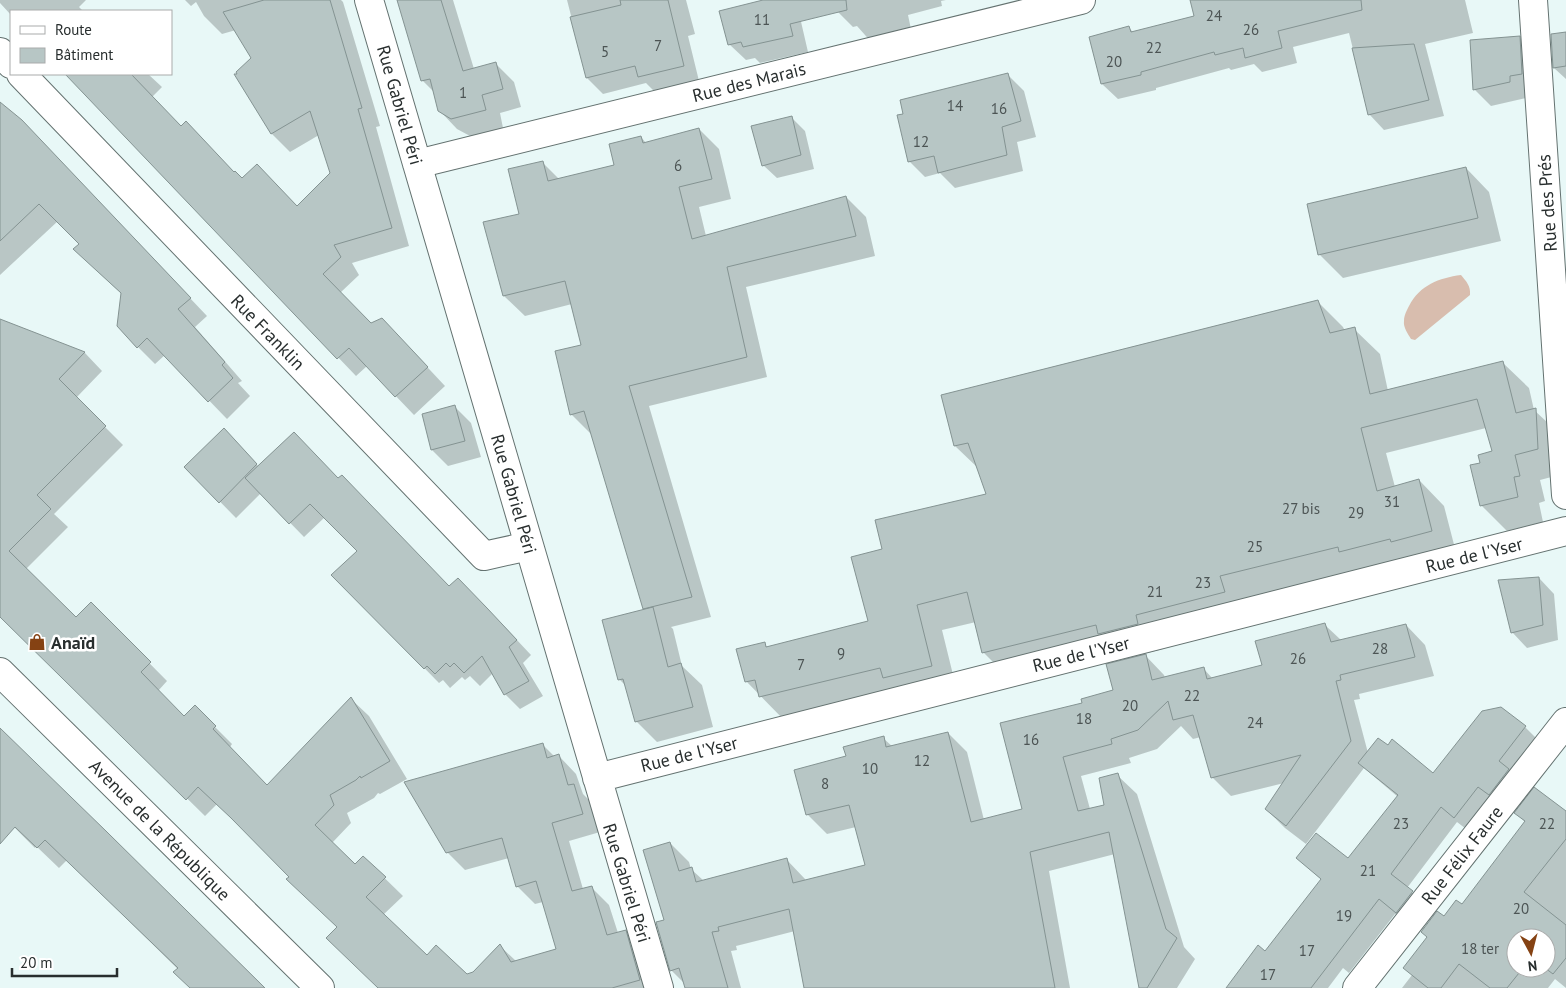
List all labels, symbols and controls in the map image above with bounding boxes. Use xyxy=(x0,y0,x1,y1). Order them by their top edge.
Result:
house number: 24 xyxy=(1206,6,1222,25)
legend xyxy=(10,10,172,75)
house number: 11 xyxy=(754,10,770,29)
text: Route xyxy=(55,20,92,39)
house number: 26 xyxy=(1243,20,1259,39)
house number: 7 xyxy=(654,36,662,55)
house number: 22 xyxy=(1146,38,1162,57)
street label: Rue Gabriel Péri xyxy=(372,42,428,168)
house number: 5 xyxy=(601,42,609,61)
text: Bâtiment xyxy=(55,45,113,64)
house number: 20 xyxy=(1106,52,1122,71)
street label: Rue des Marais xyxy=(690,57,808,107)
house number: 1 xyxy=(459,83,467,102)
house number: 14 xyxy=(947,96,963,115)
house number: 16 xyxy=(991,99,1007,118)
house number: 12 xyxy=(913,132,929,151)
street label: Rue des Prés xyxy=(1532,153,1562,253)
house number: 6 xyxy=(674,156,682,175)
street label: Rue Franklin xyxy=(226,289,310,375)
street label: Rue Gabriel Péri xyxy=(486,431,542,557)
house number: 31 xyxy=(1384,492,1400,511)
house number: 27 bis xyxy=(1282,499,1320,518)
house number: 29 xyxy=(1348,503,1364,522)
street label: Rue de l'Yser xyxy=(1423,532,1525,578)
house number: 25 xyxy=(1247,537,1263,556)
house number: 23 xyxy=(1195,573,1211,592)
house number: 21 xyxy=(1147,582,1163,601)
place label: Anaïd xyxy=(51,631,95,654)
street label: Rue de l'Yser xyxy=(1030,631,1132,677)
shop icon: Anaïd xyxy=(27,632,47,652)
house number: 28 xyxy=(1372,639,1388,658)
house number: 9 xyxy=(837,644,845,663)
house number: 26 xyxy=(1290,649,1306,668)
house number: 7 xyxy=(797,655,805,674)
house number: 22 xyxy=(1184,686,1200,705)
house number: 20 xyxy=(1122,696,1138,715)
house number: 18 xyxy=(1076,709,1092,728)
house number: 24 xyxy=(1247,713,1263,732)
house number: 16 xyxy=(1023,730,1039,749)
street label: Rue de l'Yser xyxy=(638,731,740,777)
house number: 12 xyxy=(914,751,930,770)
street label: Avenue de la République xyxy=(85,755,235,905)
house number: 10 xyxy=(862,759,878,778)
house number: 8 xyxy=(821,774,829,793)
street label: Rue Félix Faure xyxy=(1416,801,1508,909)
house number: 23 xyxy=(1393,814,1409,833)
house number: 22 xyxy=(1539,814,1555,833)
street label: Rue Gabriel Péri xyxy=(598,821,656,945)
house number: 21 xyxy=(1360,861,1376,880)
house number: 20 xyxy=(1513,899,1529,918)
house number: 19 xyxy=(1336,906,1352,925)
north arrow xyxy=(1506,928,1556,978)
house number: 18 ter xyxy=(1461,939,1499,958)
house number: 17 xyxy=(1299,941,1315,960)
scale bar xyxy=(12,946,118,978)
text: 20 m xyxy=(20,953,53,972)
text: N xyxy=(1527,956,1538,975)
house number: 17 xyxy=(1260,965,1276,984)

